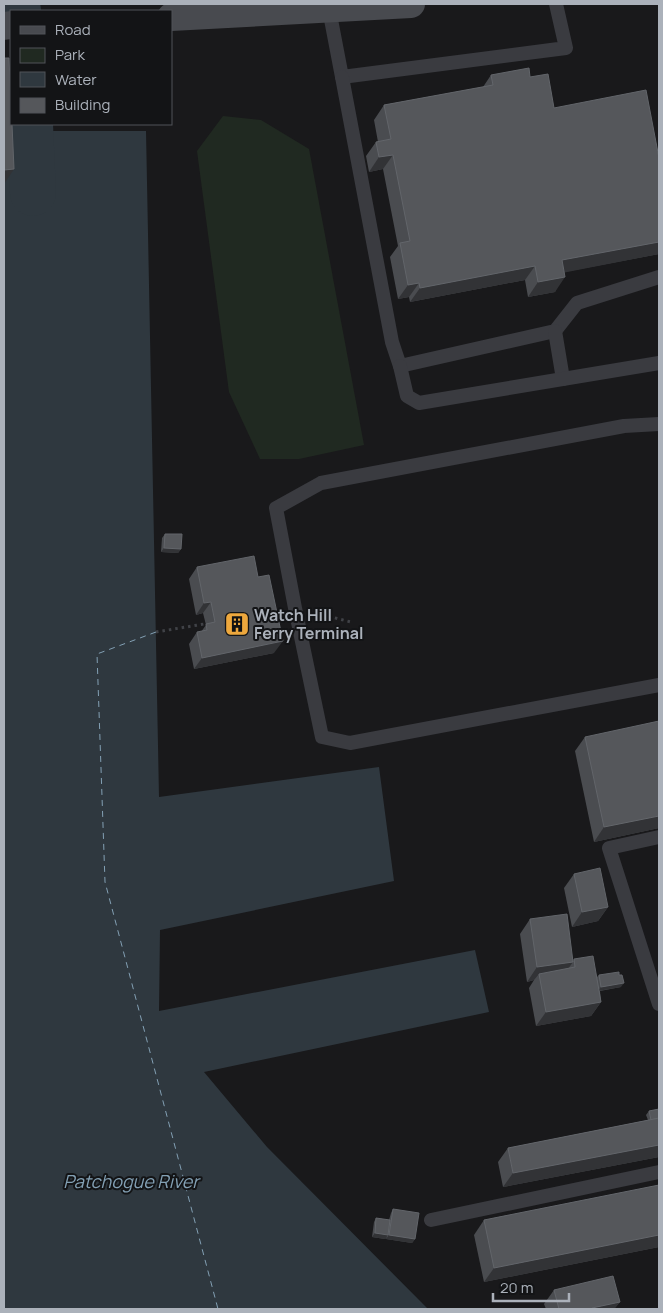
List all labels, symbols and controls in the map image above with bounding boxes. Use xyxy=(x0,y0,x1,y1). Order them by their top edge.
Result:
legend xyxy=(10,10,172,125)
text: Road xyxy=(55,19,91,40)
text: Park xyxy=(55,44,85,65)
text: Water xyxy=(55,69,97,90)
text: Building xyxy=(55,94,110,115)
place label: Watch Hill Ferry Terminal xyxy=(254,604,363,644)
building icon: Watch Hill Ferry Terminal xyxy=(224,611,250,637)
water label: Patchogue River xyxy=(63,1169,201,1193)
scale bar xyxy=(493,1270,569,1302)
text: 20 m xyxy=(500,1277,533,1298)

